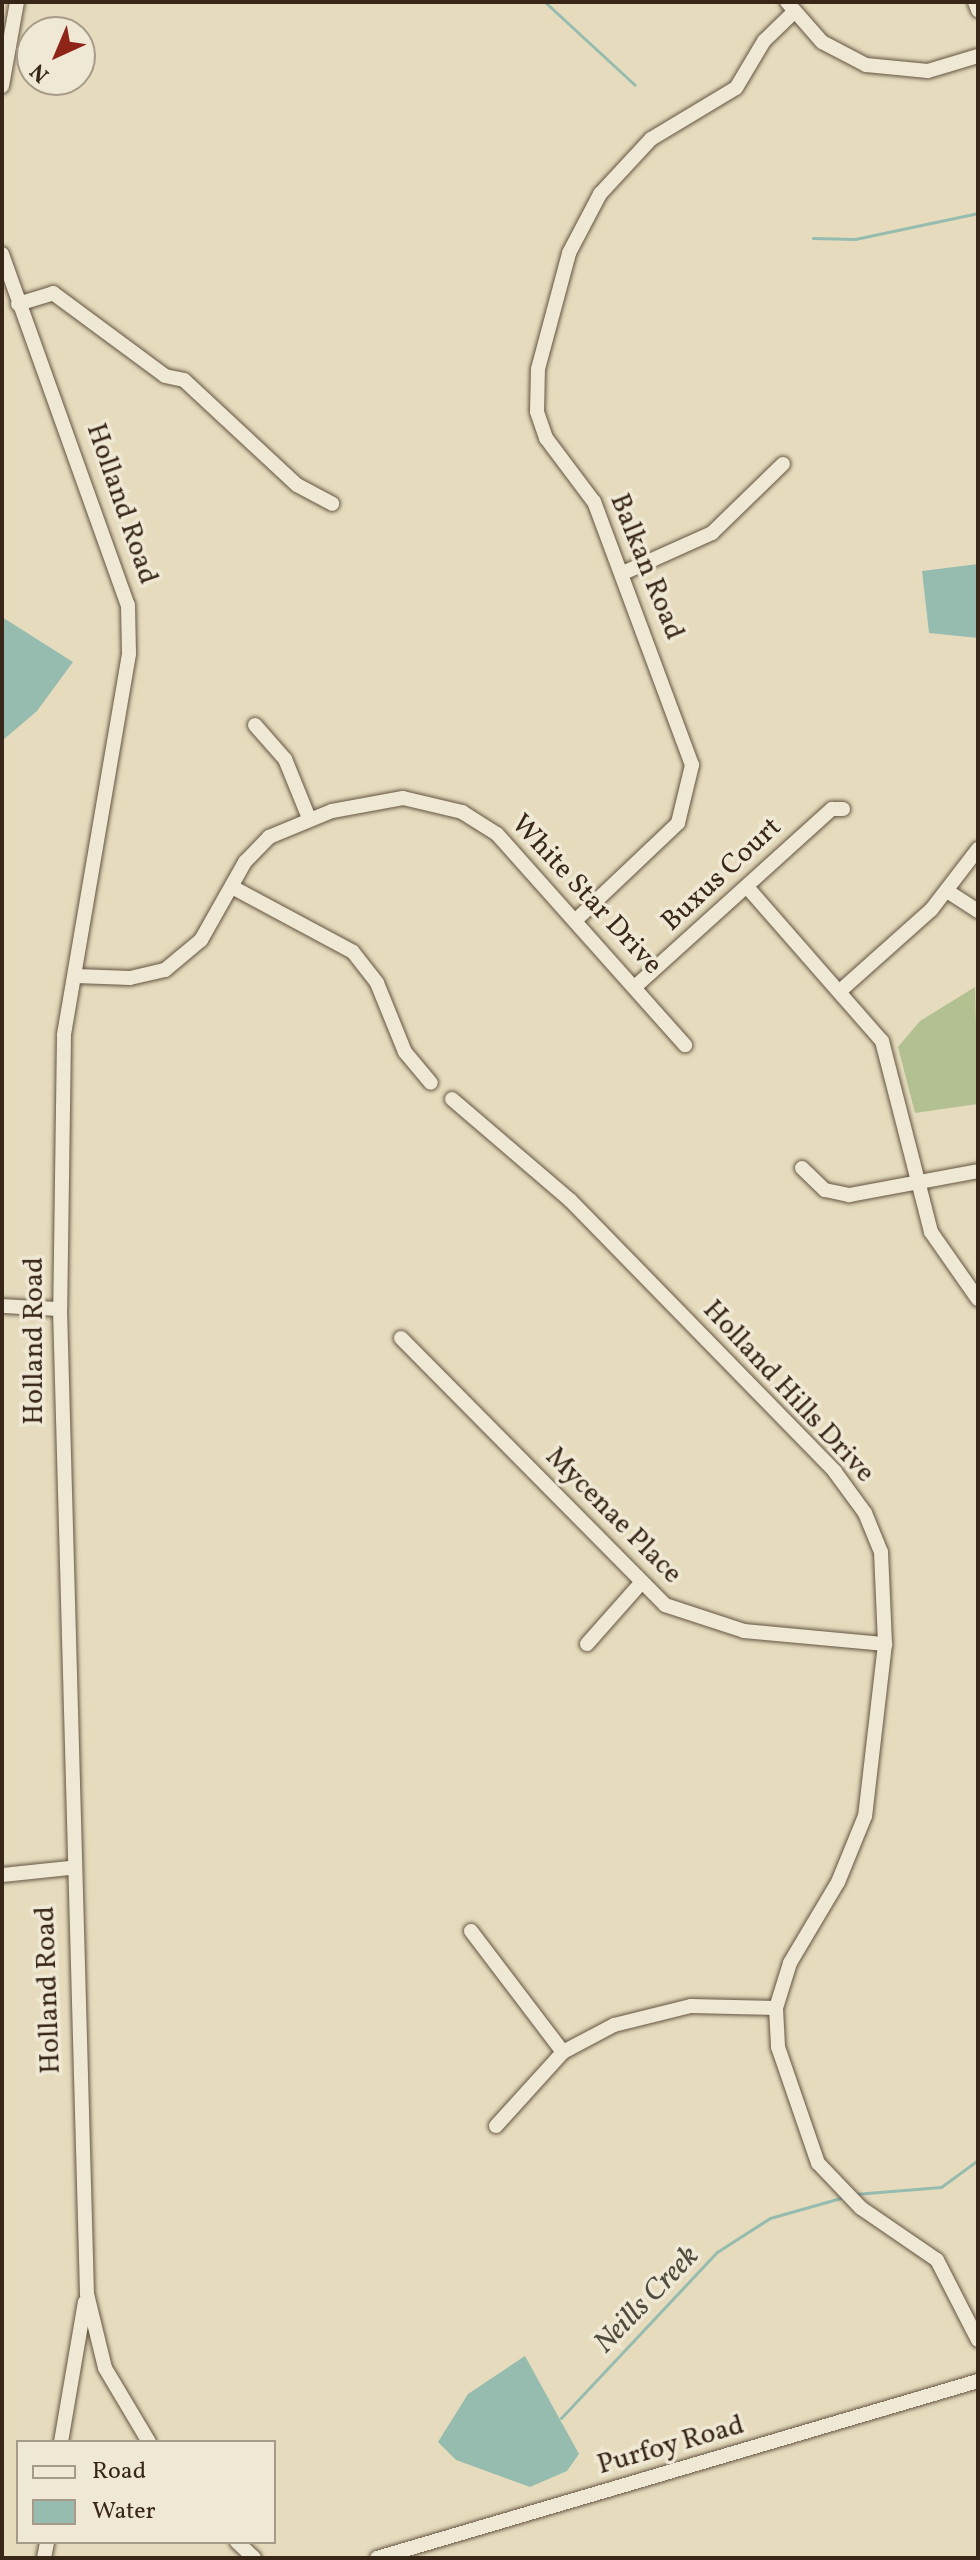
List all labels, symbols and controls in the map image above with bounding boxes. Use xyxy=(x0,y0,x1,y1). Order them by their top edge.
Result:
north arrow xyxy=(16,16,96,96)
text: N xyxy=(24,55,57,89)
street label: Holland Road xyxy=(78,419,164,589)
street label: Balkan Road xyxy=(601,489,691,645)
street label: White Star Drive xyxy=(503,808,669,982)
street label: Buxus Court xyxy=(655,811,789,939)
street label: Holland Road xyxy=(18,1257,52,1425)
street label: Holland Hills Drive xyxy=(695,1294,881,1490)
street label: Mycenae Place xyxy=(538,1441,688,1591)
street label: Holland Road xyxy=(29,1906,69,2074)
water label: Neills Creek xyxy=(587,2239,707,2361)
street label: Purfoy Road xyxy=(593,2409,749,2483)
legend xyxy=(16,2440,276,2544)
text: Road xyxy=(92,2455,146,2489)
text: Water xyxy=(92,2495,156,2529)

